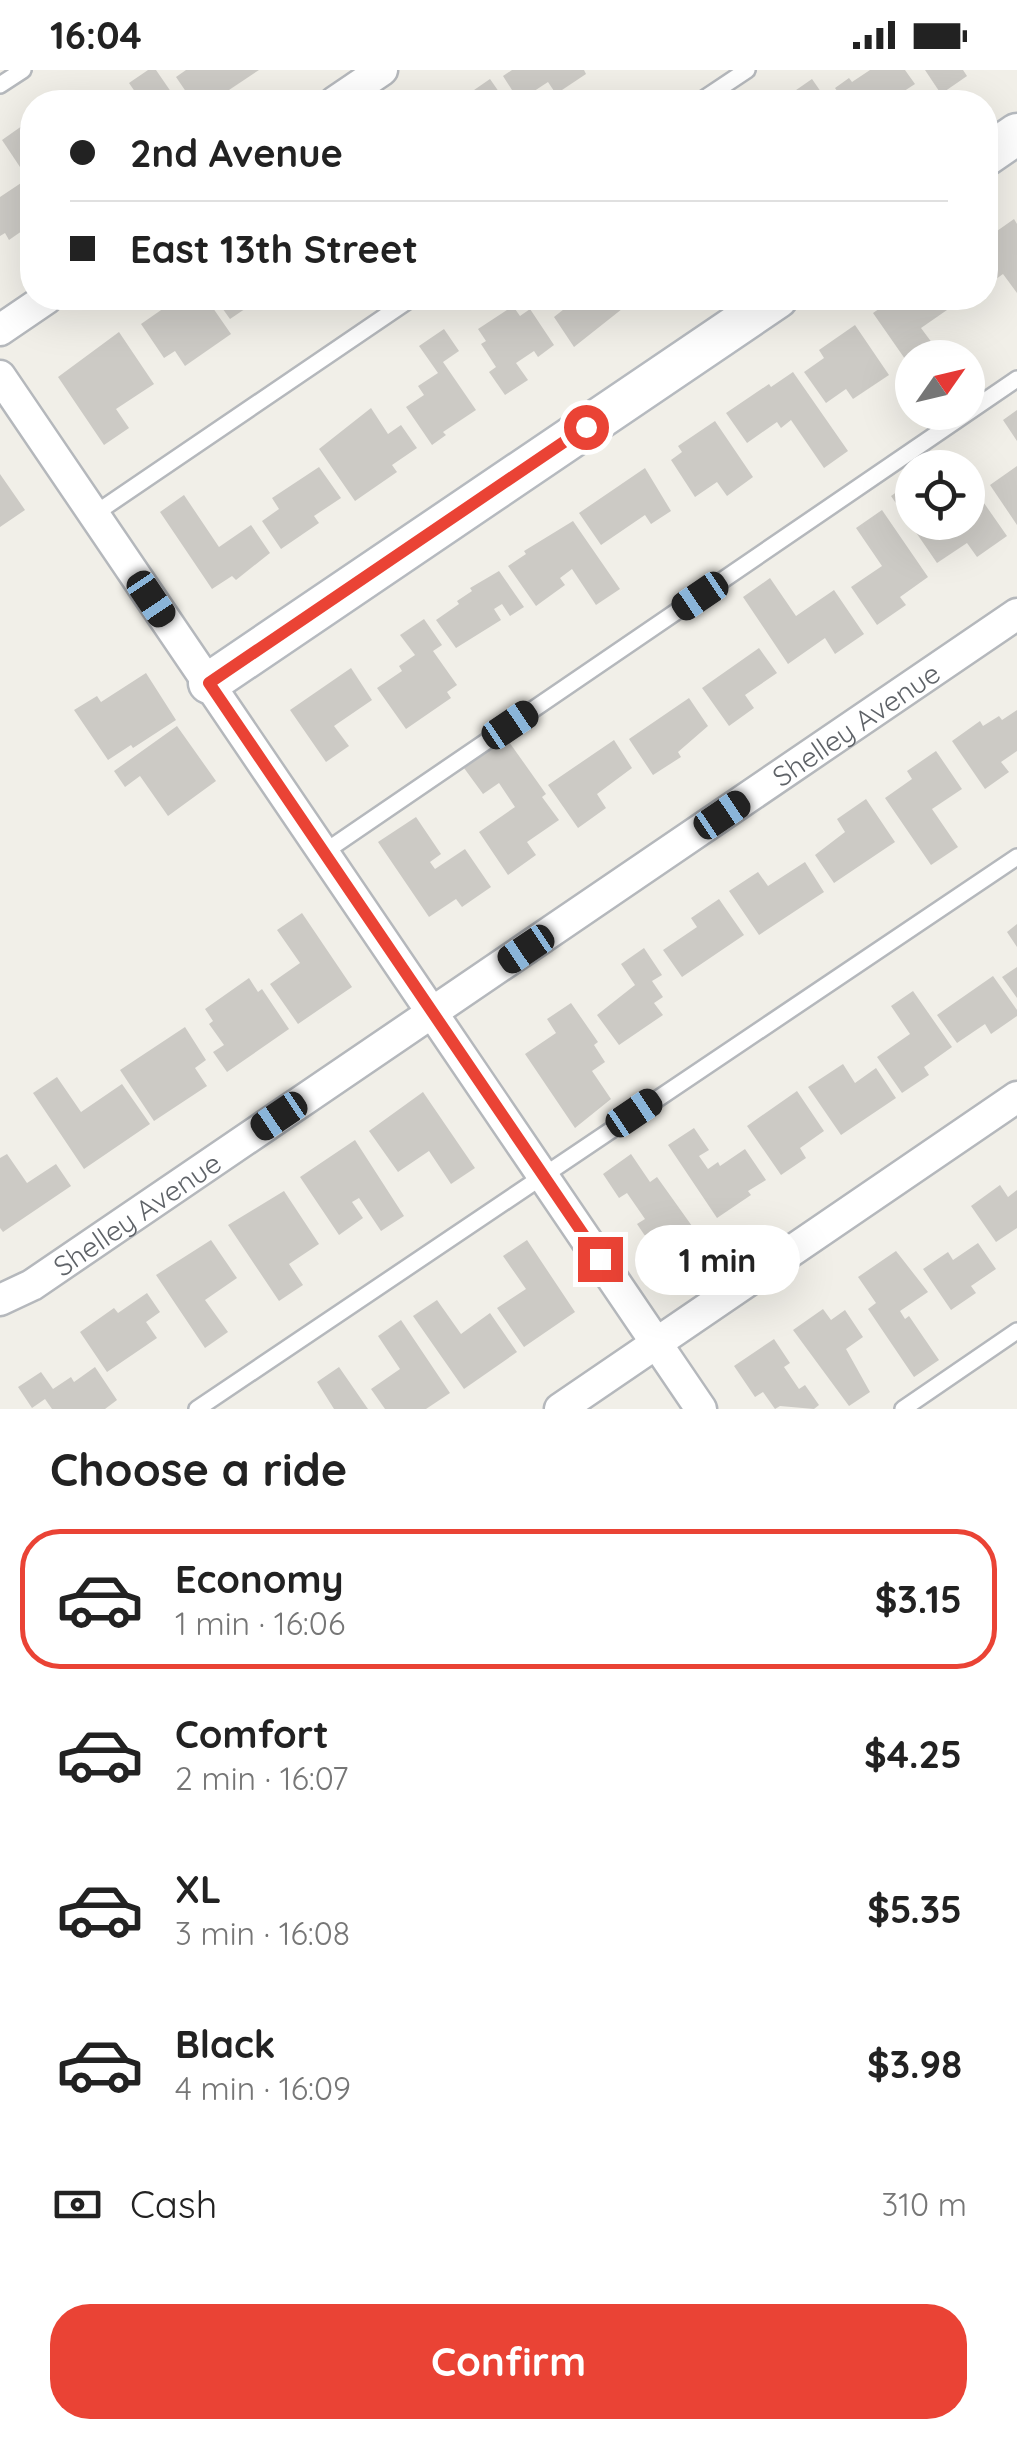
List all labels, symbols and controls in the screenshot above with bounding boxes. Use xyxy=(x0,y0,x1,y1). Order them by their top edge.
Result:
text: 16:04 xyxy=(50,11,142,59)
text: 2nd Avenue xyxy=(130,129,343,177)
text: East 13th Street xyxy=(130,225,418,273)
north arrow xyxy=(895,340,985,430)
map controls xyxy=(895,340,985,540)
route start xyxy=(564,405,609,450)
button: locate xyxy=(895,450,985,540)
car xyxy=(122,566,180,632)
car xyxy=(667,567,733,625)
street label: Shelley Avenue xyxy=(765,654,946,793)
car xyxy=(477,696,543,754)
car xyxy=(689,786,755,844)
car xyxy=(493,920,559,978)
car xyxy=(601,1084,667,1142)
car xyxy=(246,1087,312,1145)
street label: Shelley Avenue xyxy=(46,1144,227,1283)
callout: 1 min xyxy=(635,1224,800,1294)
route end xyxy=(578,1237,623,1282)
text: 1 min xyxy=(679,1240,756,1280)
text: Choose a ride xyxy=(50,1441,347,1497)
icon: car xyxy=(55,1554,145,1644)
text: Economy xyxy=(175,1555,344,1603)
text: $3.15 xyxy=(875,1575,962,1623)
text: 1 min · 16:06 xyxy=(175,1603,345,1643)
icon: car xyxy=(55,1709,145,1799)
text: Comfort xyxy=(175,1710,329,1758)
text: $4.25 xyxy=(864,1730,962,1778)
text: 2 min · 16:07 xyxy=(175,1758,348,1798)
icon: car xyxy=(55,1864,145,1954)
text: XL xyxy=(175,1865,221,1913)
text: $5.35 xyxy=(867,1885,962,1933)
text: 3 min · 16:08 xyxy=(175,1913,350,1953)
icon: car xyxy=(55,2019,145,2109)
text: Black xyxy=(175,2020,275,2068)
text: $3.98 xyxy=(867,2040,962,2088)
text: 4 min · 16:09 xyxy=(175,2068,351,2108)
icon: cash xyxy=(50,2177,105,2232)
text: Cash xyxy=(130,2180,217,2228)
text: 310 m xyxy=(881,2184,967,2224)
button: Confirm xyxy=(50,2304,967,2419)

